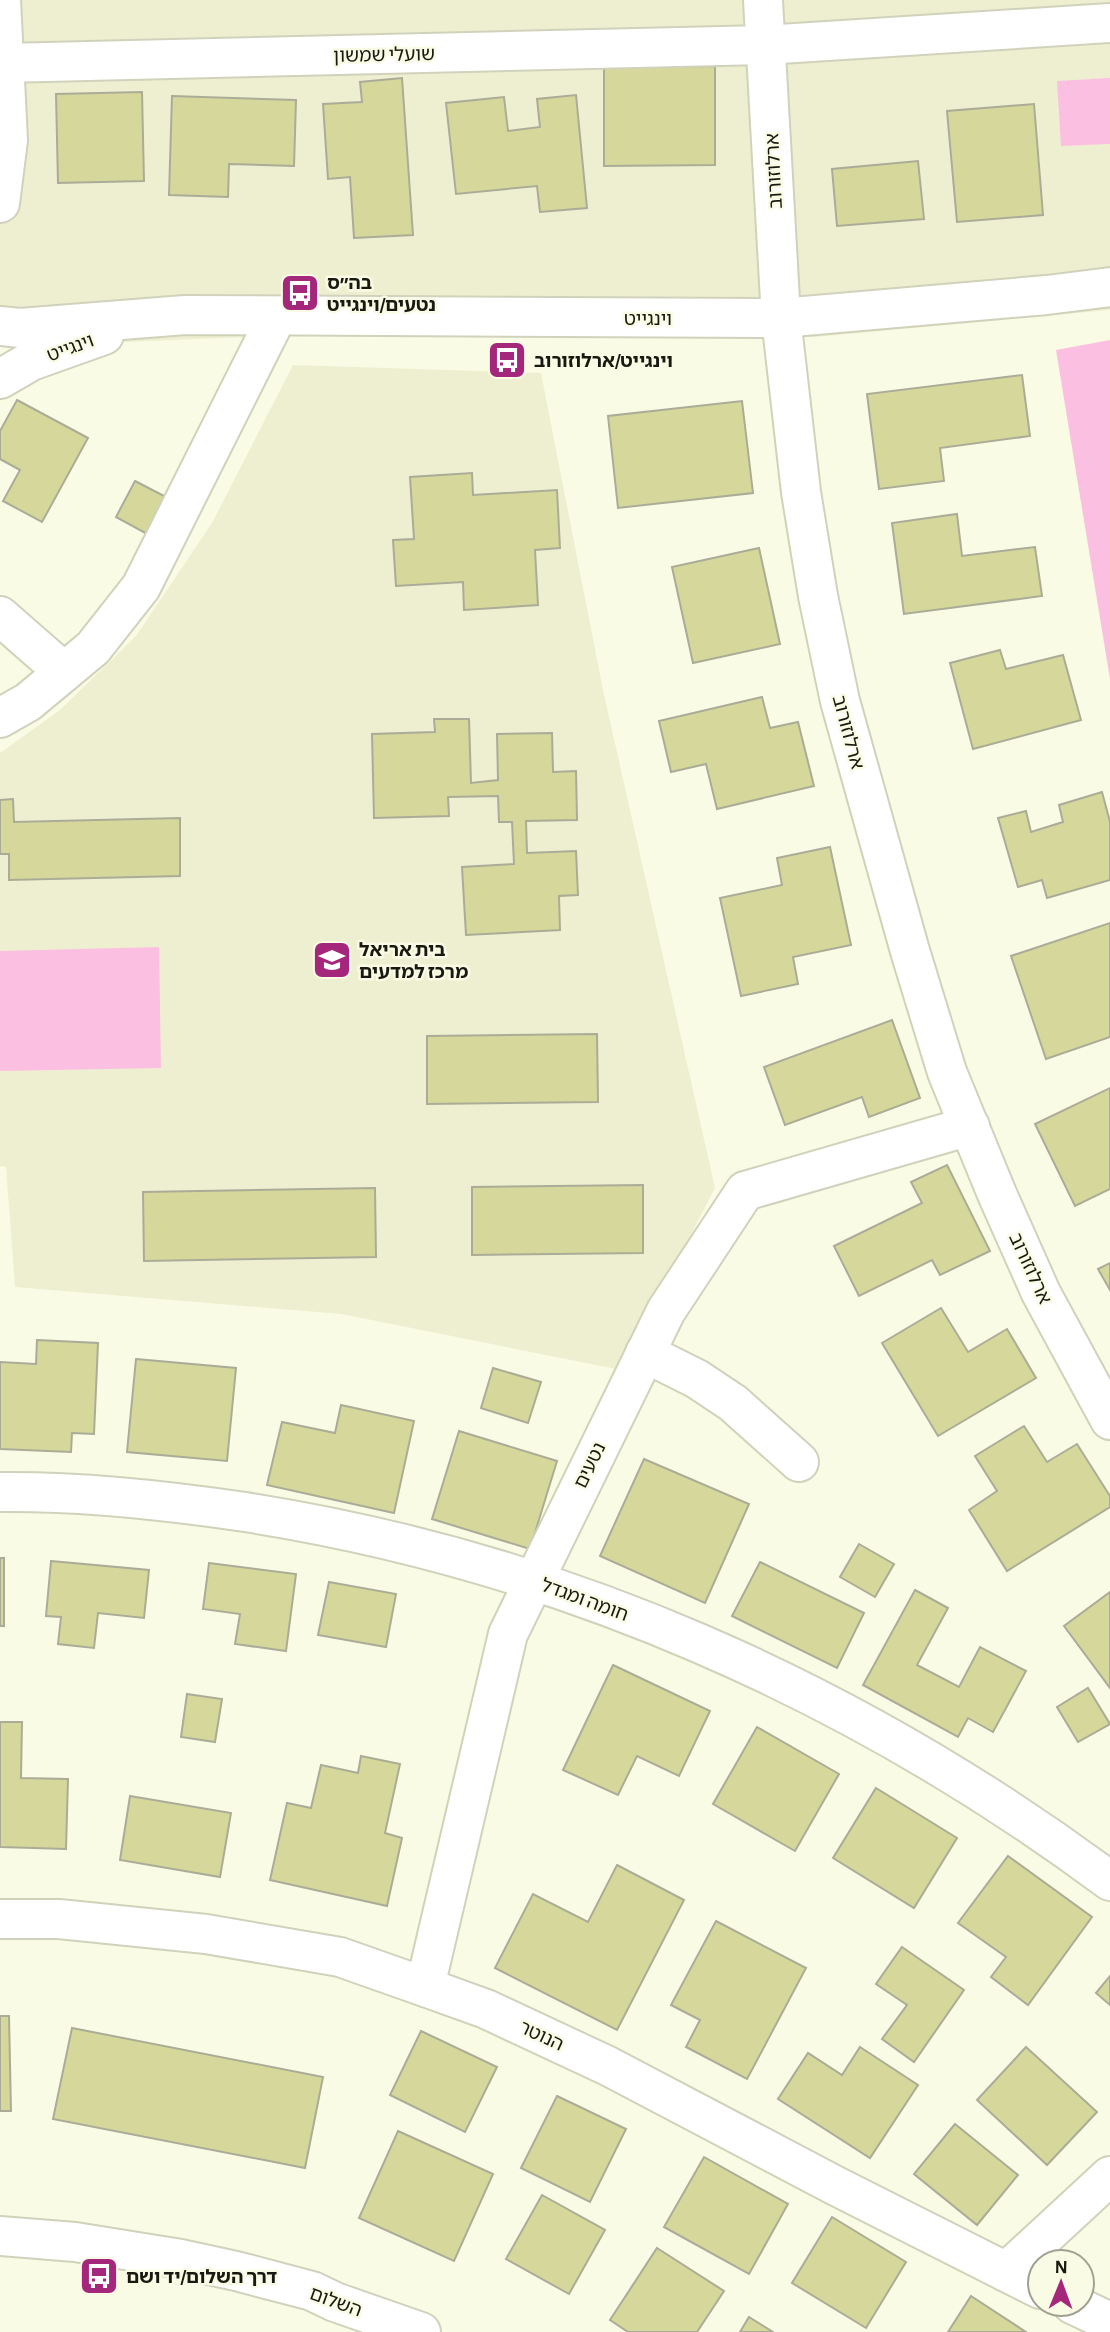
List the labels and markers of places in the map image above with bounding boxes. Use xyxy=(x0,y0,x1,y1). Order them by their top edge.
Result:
bus stop icon: בה״ס נטעים/וינגייט xyxy=(279,272,321,314)
place label: בה״ס נטעים/וינגייט xyxy=(327,274,436,315)
bus stop icon: וינגייט/ארלוזורוב xyxy=(486,339,528,381)
place label: וינגייט/ארלוזורוב xyxy=(534,352,673,371)
school or university icon: בית אריאל מרכז למדעים xyxy=(311,939,353,981)
place label: בית אריאל מרכז למדעים xyxy=(359,941,468,982)
bus stop icon: דרך השלום/יד ושם xyxy=(78,2255,120,2297)
place label: דרך השלום/יד ושם xyxy=(126,2268,277,2287)

